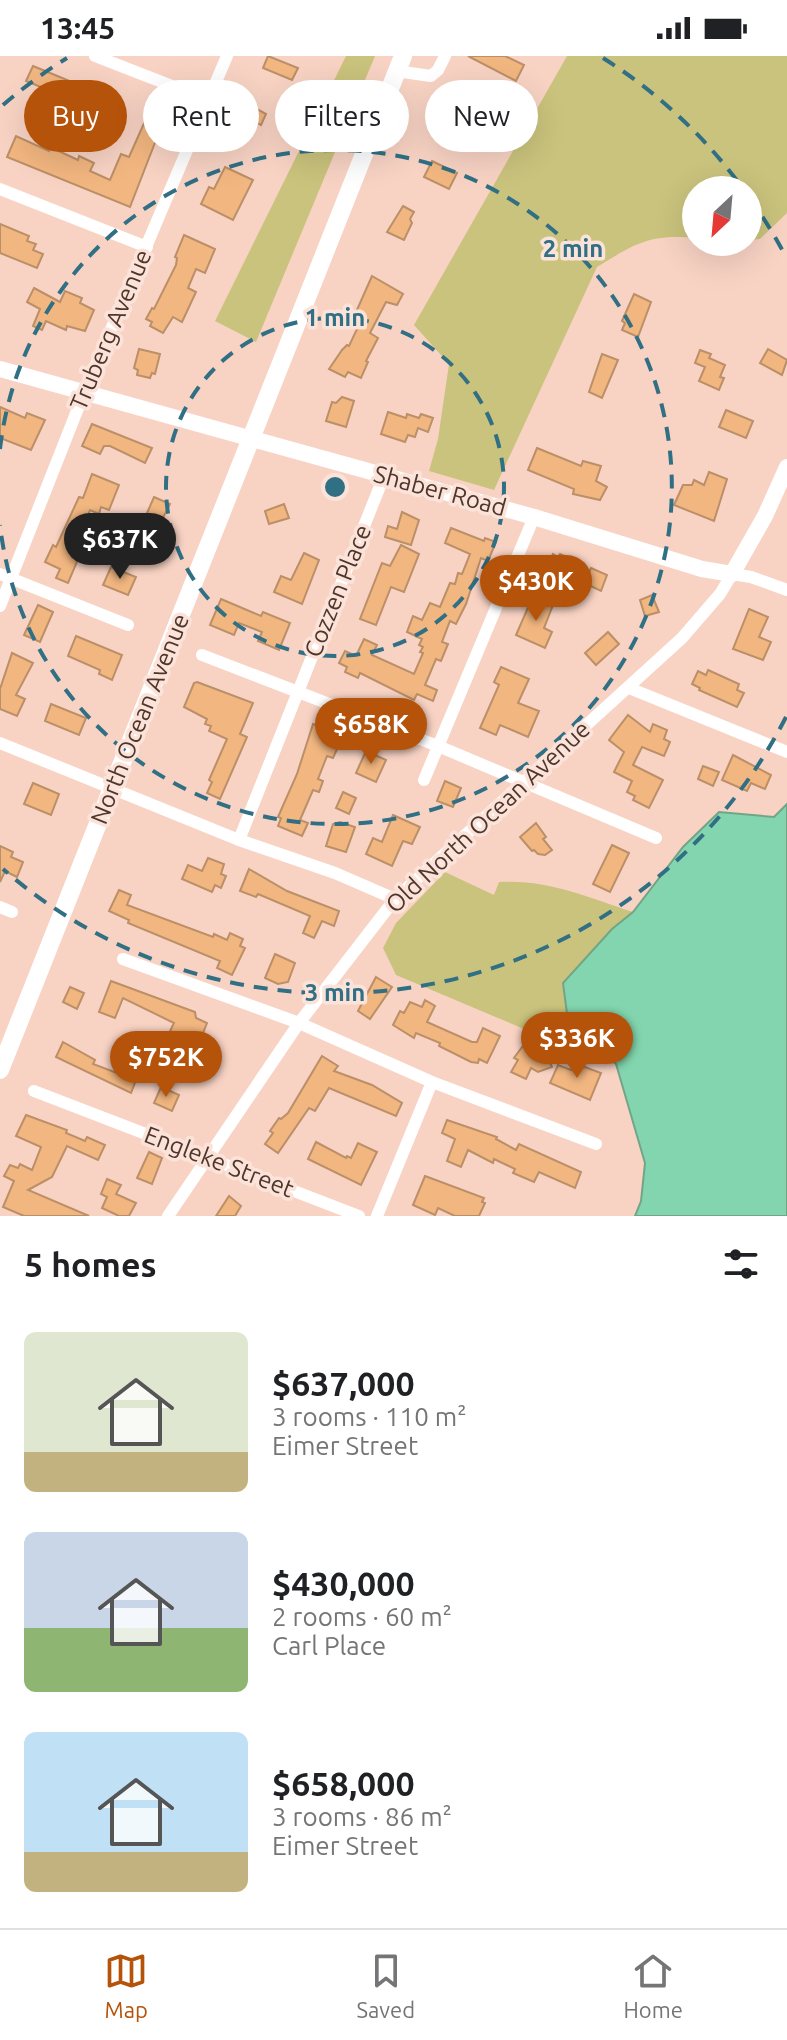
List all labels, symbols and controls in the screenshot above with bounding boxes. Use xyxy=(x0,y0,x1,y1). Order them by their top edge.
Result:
text: 13:45 xyxy=(40,11,115,45)
chip: Buy xyxy=(24,80,127,152)
chip: Rent xyxy=(143,80,259,152)
chip: Filters xyxy=(275,80,409,152)
chip: New xyxy=(425,80,538,152)
north arrow xyxy=(682,176,762,256)
map controls xyxy=(682,176,762,256)
text: 2 min xyxy=(543,235,603,262)
street label: Truberg Avenue xyxy=(65,245,157,414)
text: 1 min xyxy=(305,304,365,331)
street label: Shaber Road xyxy=(371,460,509,521)
centre of rings xyxy=(321,473,349,501)
pin: $637K xyxy=(64,513,176,581)
street label: Cozzen Place xyxy=(299,521,376,661)
text: $637K xyxy=(82,524,158,553)
pin: $430K xyxy=(480,555,592,623)
text: $430K xyxy=(498,566,574,595)
street label: North Ocean Avenue xyxy=(85,610,194,828)
pin: $658K xyxy=(315,698,427,766)
text: $658K xyxy=(333,709,409,738)
street label: Old North Ocean Avenue xyxy=(380,715,595,918)
text: 3 min xyxy=(305,979,365,1006)
pin: $336K xyxy=(521,1012,633,1080)
text: $336K xyxy=(539,1023,615,1052)
pin: $752K xyxy=(110,1031,222,1099)
text: $752K xyxy=(128,1042,204,1071)
street label: Engleke Street xyxy=(141,1121,298,1203)
icon: filters xyxy=(719,1242,763,1286)
text: 5 homes xyxy=(24,1245,157,1283)
icon: home xyxy=(88,1364,184,1460)
text: $637,000 xyxy=(272,1364,415,1402)
text: 3 rooms · 110 m² xyxy=(272,1402,467,1431)
text: Eimer Street xyxy=(272,1431,418,1460)
icon: home xyxy=(88,1564,184,1660)
text: $430,000 xyxy=(272,1564,415,1602)
text: 2 rooms · 60 m² xyxy=(272,1602,452,1631)
text: Carl Place xyxy=(272,1631,386,1660)
icon: home xyxy=(88,1764,184,1860)
text: $658,000 xyxy=(272,1764,415,1802)
text: 3 rooms · 86 m² xyxy=(272,1802,452,1831)
text: Eimer Street xyxy=(272,1831,418,1860)
tab: Map xyxy=(104,1949,148,2022)
tab: Saved xyxy=(357,1949,415,2022)
tab: Home xyxy=(623,1949,683,2022)

